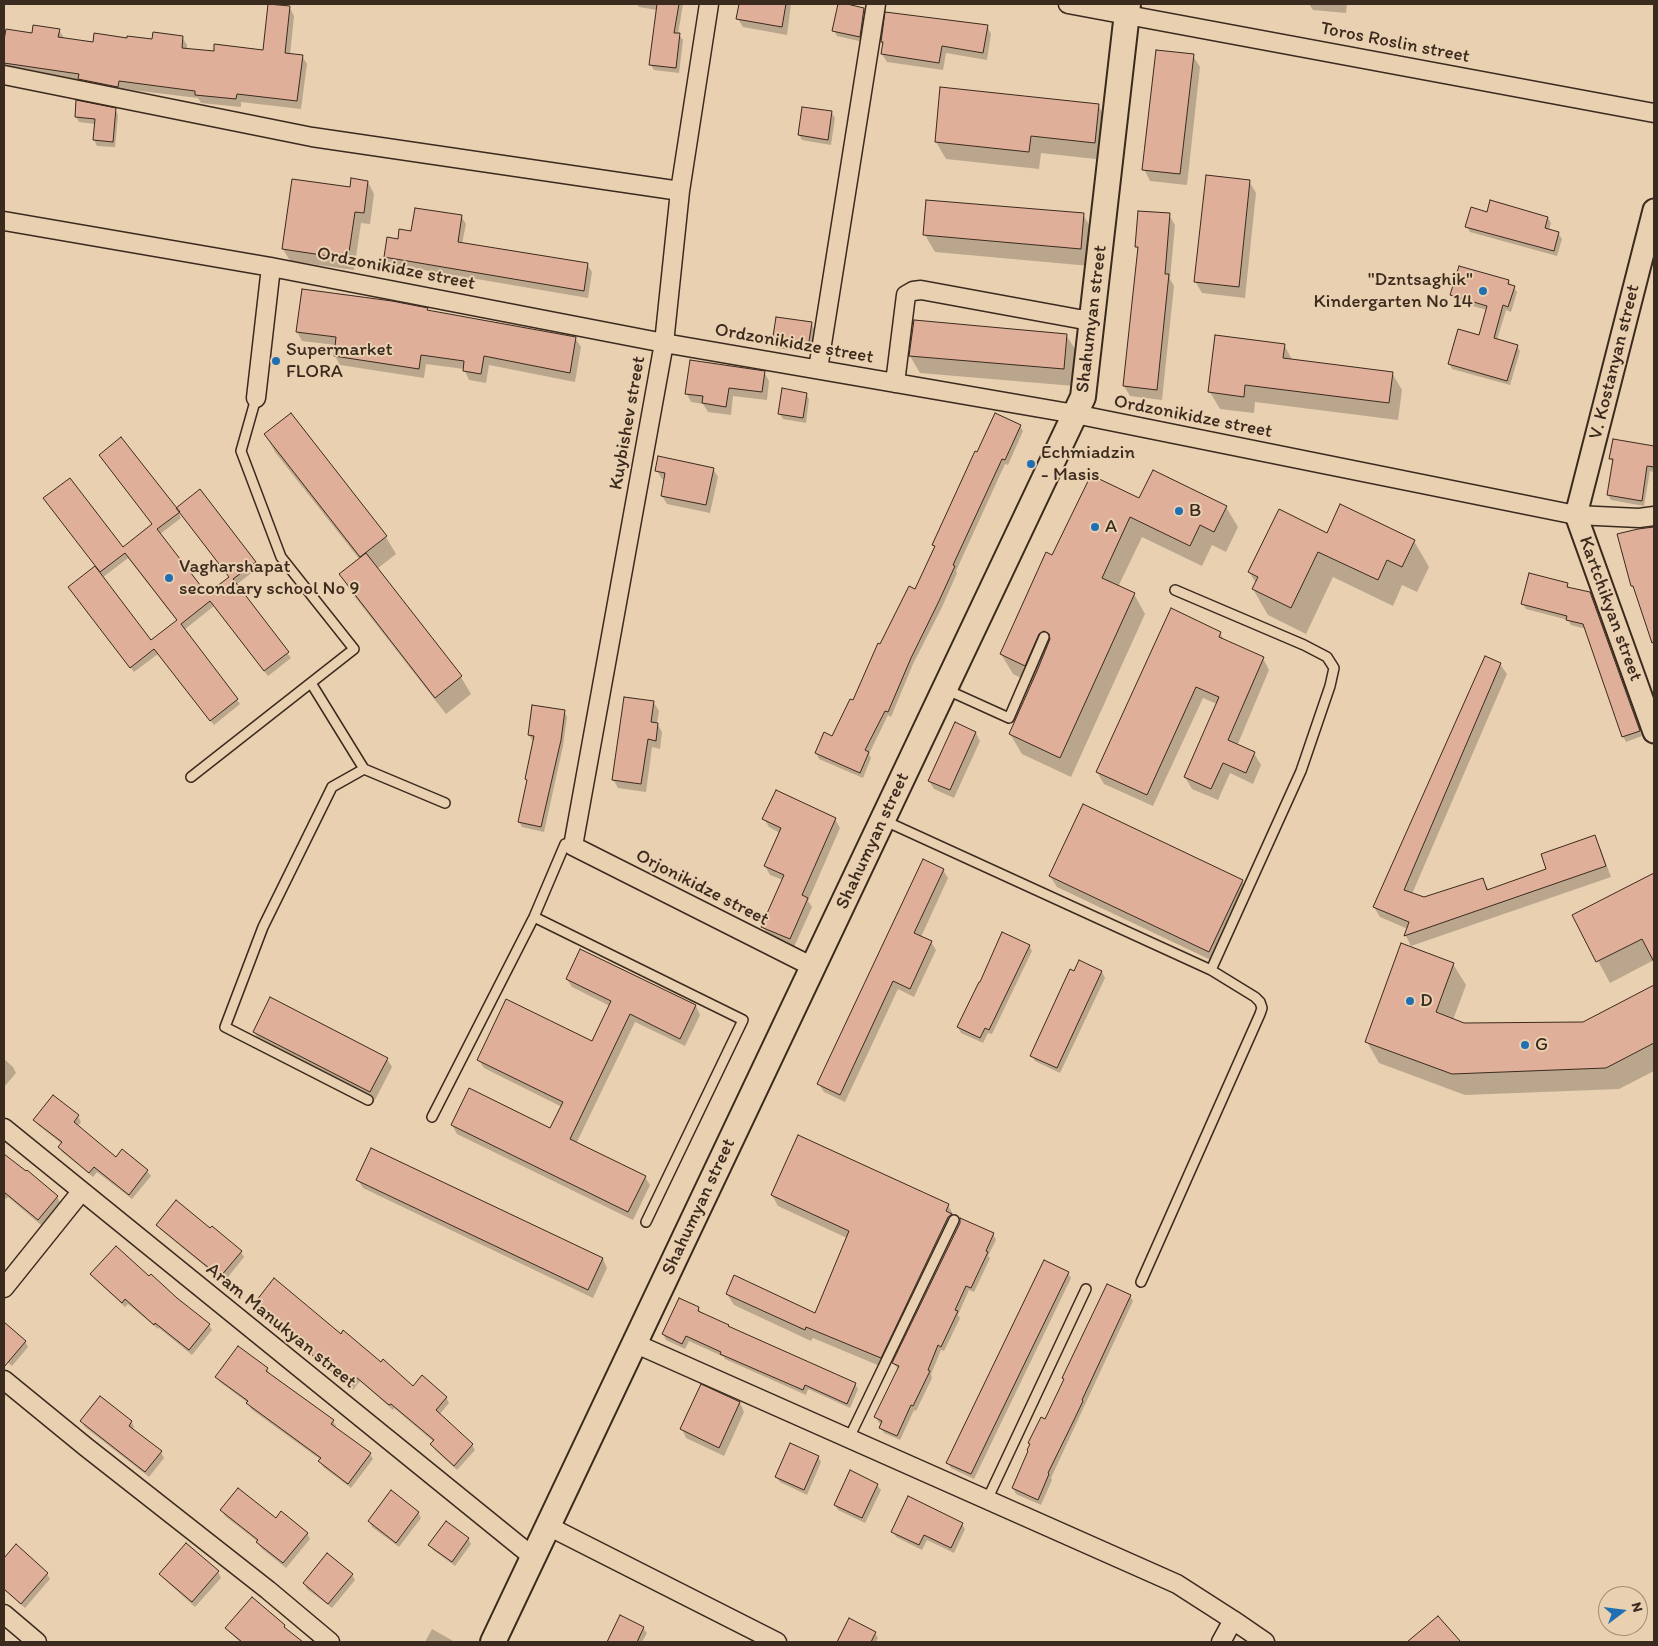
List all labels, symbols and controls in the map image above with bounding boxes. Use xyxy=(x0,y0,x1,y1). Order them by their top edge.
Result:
street label: Toros Roslin street xyxy=(1318,17,1472,69)
street label: Ordzonikidze street xyxy=(315,242,477,296)
street label: Shahumyan street xyxy=(1072,244,1112,394)
place label: "Dzntsaghik" Kindergarten No 14 xyxy=(1313,269,1473,313)
street label: V. Kostanyan street xyxy=(1585,282,1645,442)
marker: "Dzntsaghik" Kindergarten No 14 xyxy=(1477,285,1489,297)
street label: Ordzonikidze street xyxy=(713,319,875,369)
place label: Supermarket FLORA xyxy=(286,339,393,383)
street label: Kuybishev street xyxy=(605,354,651,492)
marker: Supermarket FLORA xyxy=(270,355,282,367)
street label: Ordzonikidze street xyxy=(1112,390,1274,444)
place label: Echmiadzin - Masis xyxy=(1041,442,1135,486)
marker: Echmiadzin - Masis xyxy=(1025,458,1037,470)
place label: B xyxy=(1189,500,1201,522)
marker: B xyxy=(1173,505,1185,517)
place label: A xyxy=(1105,516,1117,538)
marker: A xyxy=(1089,521,1101,533)
street label: Kartchikyan street xyxy=(1573,533,1647,685)
place label: Vagharshapat secondary school No 9 xyxy=(179,556,359,600)
marker: Vagharshapat secondary school No 9 xyxy=(163,572,175,584)
street label: Shahumyan street xyxy=(831,769,915,913)
street label: Orjonikidze street xyxy=(631,845,773,931)
place label: D xyxy=(1420,990,1433,1012)
marker: D xyxy=(1404,995,1416,1007)
place label: G xyxy=(1535,1034,1548,1056)
marker: G xyxy=(1519,1039,1531,1051)
street label: Shahumyan street xyxy=(657,1135,741,1279)
street label: Aram Manukyan street xyxy=(201,1258,361,1394)
north arrow xyxy=(1598,1586,1648,1636)
text: N xyxy=(1628,1600,1646,1614)

